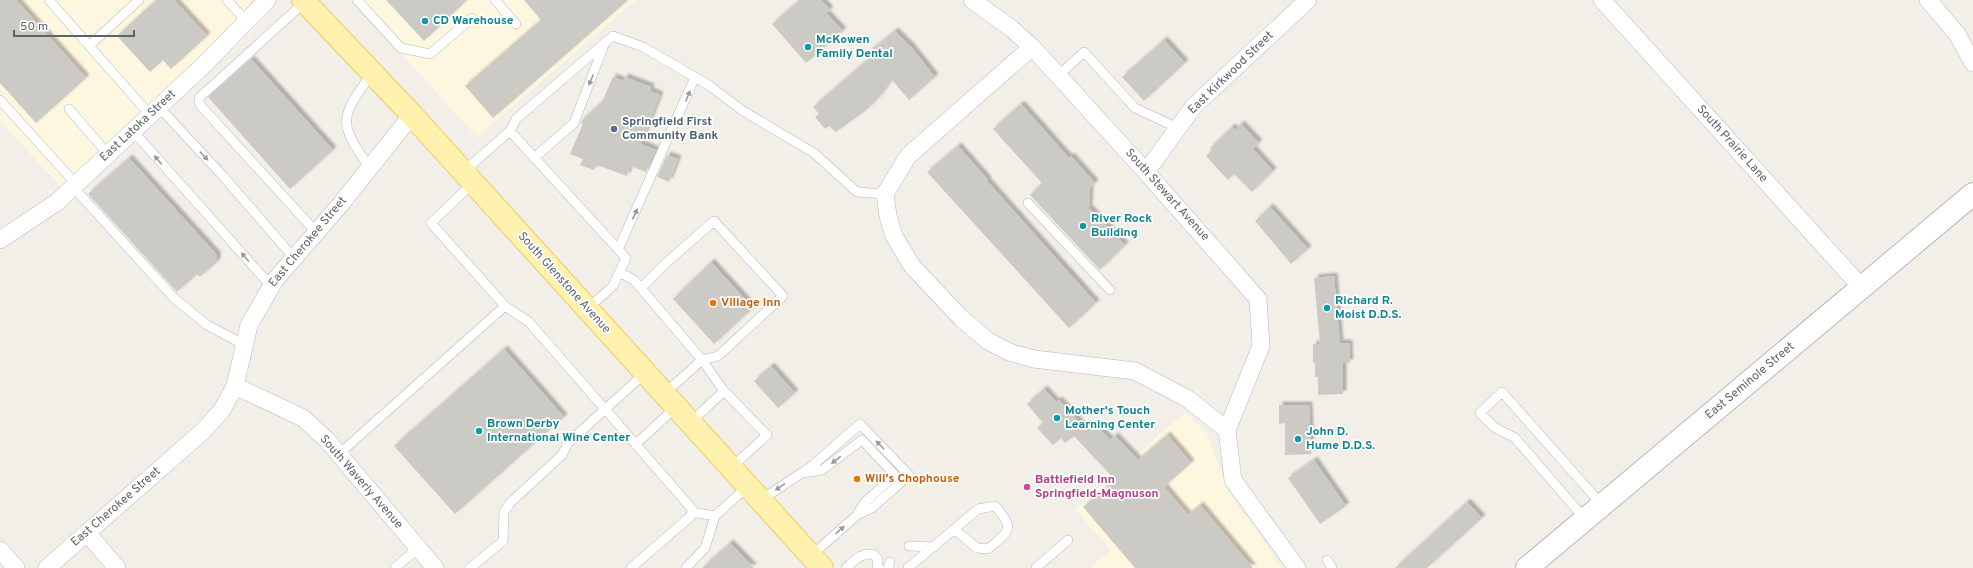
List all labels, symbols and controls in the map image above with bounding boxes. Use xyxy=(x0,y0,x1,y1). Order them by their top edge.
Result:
scale bar xyxy=(14,12,134,38)
place label: CD Warehouse xyxy=(433,13,514,29)
marker: CD Warehouse xyxy=(420,16,430,26)
text: 50 m xyxy=(20,19,48,35)
street label: East Kirkwood Street xyxy=(1185,28,1277,118)
place label: McKowen Family Dental xyxy=(816,32,893,62)
marker: McKowen Family Dental xyxy=(803,42,813,52)
one-way arrow xyxy=(588,74,595,86)
street label: East Latoka Street xyxy=(97,87,179,165)
one-way arrow xyxy=(685,89,691,101)
street label: South Prairie Lane xyxy=(1693,102,1771,186)
place label: Springfield First Community Bank xyxy=(622,114,719,144)
marker: Springfield First Community Bank xyxy=(609,124,619,134)
street label: South Stewart Avenue xyxy=(1121,145,1213,245)
one-way arrow xyxy=(199,151,209,161)
one-way arrow xyxy=(153,155,162,165)
street label: East Cherokee Street xyxy=(265,193,351,291)
one-way arrow xyxy=(632,208,638,220)
place label: River Rock Building xyxy=(1091,211,1152,241)
marker: River Rock Building xyxy=(1078,221,1088,231)
street label: South Glenstone Avenue xyxy=(514,229,614,337)
one-way arrow xyxy=(240,252,249,262)
place label: Richard R. Moist D.D.S. xyxy=(1335,293,1401,323)
place label: Village Inn xyxy=(721,295,781,311)
marker: Village Inn xyxy=(708,298,718,308)
marker: Richard R. Moist D.D.S. xyxy=(1322,303,1332,313)
street label: East Seminole Street xyxy=(1702,339,1798,423)
place label: Mother's Touch Learning Center xyxy=(1065,403,1155,433)
marker: Mother's Touch Learning Center xyxy=(1052,413,1062,423)
place label: Brown Derby International Wine Center xyxy=(487,416,630,446)
place label: John D. Hume D.D.S. xyxy=(1306,424,1375,454)
marker: Brown Derby International Wine Center xyxy=(474,426,484,436)
street label: South Waverly Avenue xyxy=(316,432,406,532)
marker: John D. Hume D.D.S. xyxy=(1293,434,1303,444)
one-way arrow xyxy=(875,440,885,450)
one-way arrow xyxy=(831,455,842,464)
street label: East Cherokee Street xyxy=(68,464,164,550)
place label: Will's Chophouse xyxy=(865,471,960,487)
place label: Battlefield Inn Springfield-Magnuson xyxy=(1035,472,1159,502)
marker: Will's Chophouse xyxy=(852,474,862,484)
marker: Battlefield Inn Springfield-Magnuson xyxy=(1022,482,1032,492)
one-way arrow xyxy=(775,483,786,491)
one-way arrow xyxy=(835,526,845,535)

